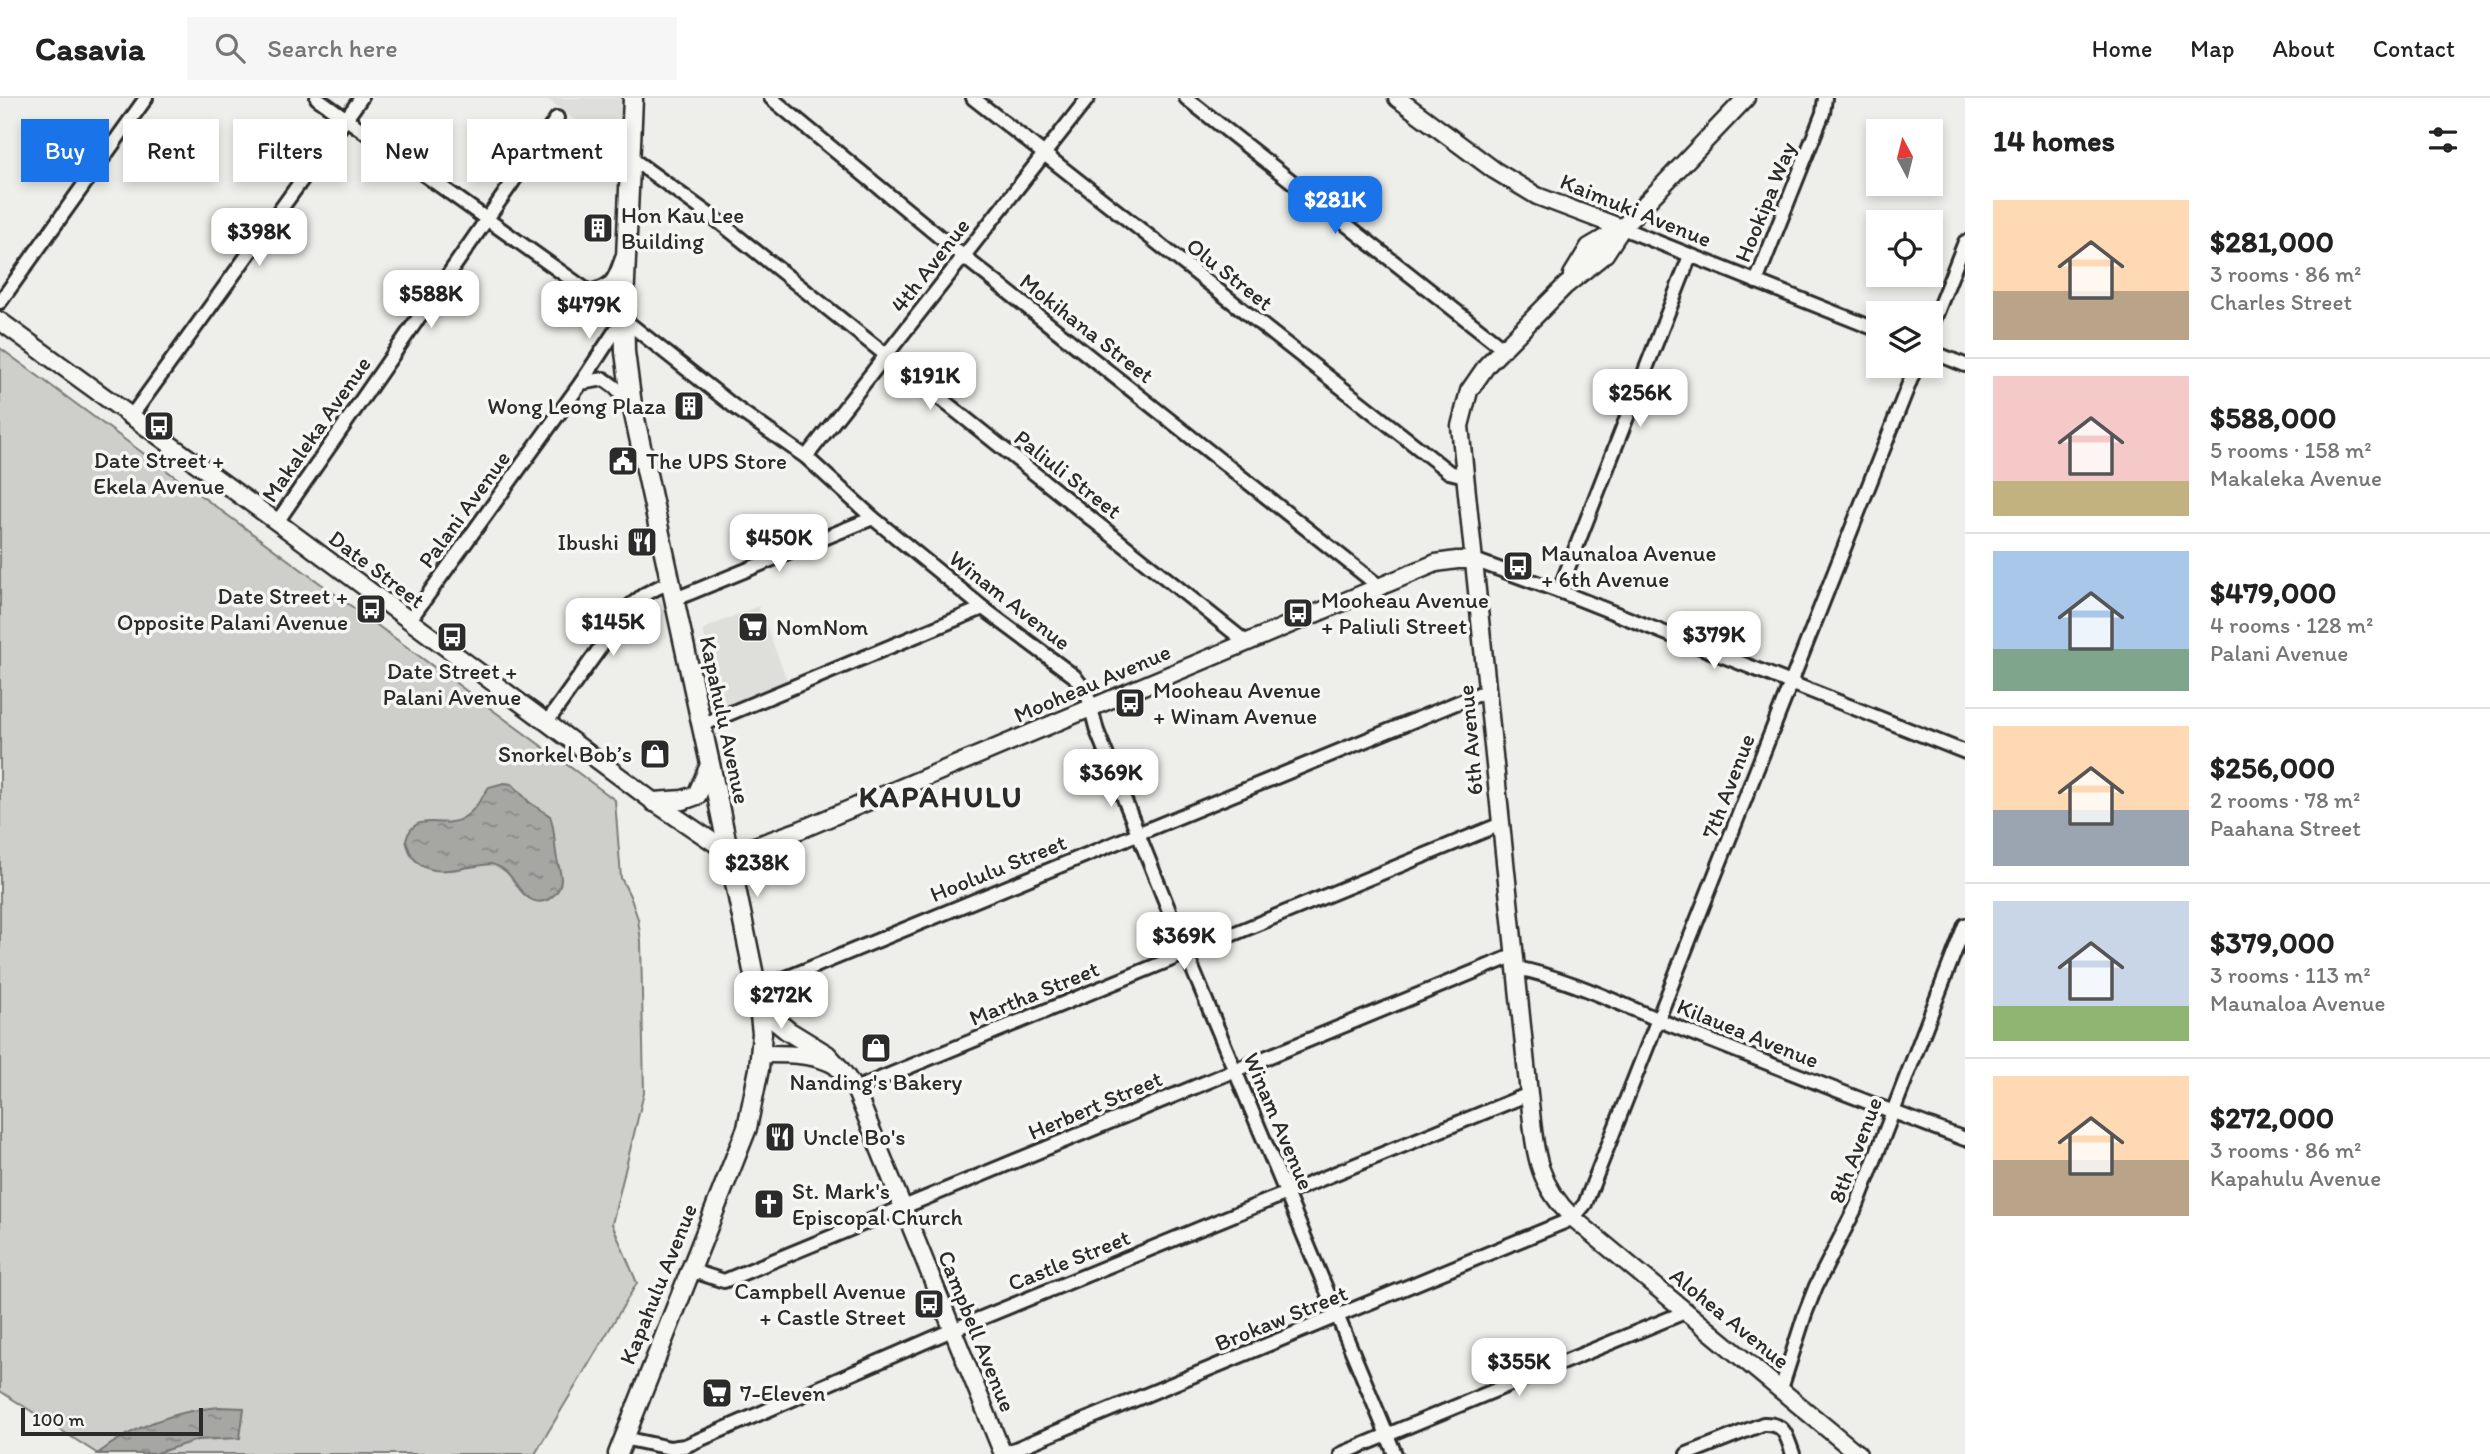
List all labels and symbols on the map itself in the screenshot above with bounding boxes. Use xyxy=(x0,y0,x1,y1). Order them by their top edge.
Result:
north arrow xyxy=(1866,119,1942,196)
street label: Hookipa Way xyxy=(1728,138,1802,266)
street label: Kaimuki Avenue xyxy=(1556,167,1716,253)
pin: $281K xyxy=(1286,176,1384,236)
place label: Hon Kau Lee Building xyxy=(621,201,744,255)
pin: $398K xyxy=(210,208,308,268)
building icon: Hon Kau Lee Building xyxy=(581,211,615,245)
street label: 4th Avenue xyxy=(884,212,976,318)
street label: Olu Street xyxy=(1181,231,1279,317)
street label: Mokihana Street xyxy=(1014,267,1160,389)
pin: $588K xyxy=(382,271,480,330)
pin: $479K xyxy=(540,282,638,341)
street label: Makaleka Avenue xyxy=(255,351,377,507)
pin: $191K xyxy=(881,352,979,412)
pin: $256K xyxy=(1591,370,1689,429)
building icon: Wong Leong Plaza xyxy=(672,389,706,423)
place label: Wong Leong Plaza xyxy=(487,392,666,420)
bus stop icon: Date Street + Ekela Avenue xyxy=(142,409,176,443)
street label: Paliuli Street xyxy=(1009,423,1128,525)
public building icon: The UPS Store xyxy=(606,444,640,478)
street label: Palani Avenue xyxy=(412,445,516,573)
place label: Date Street + Ekela Avenue xyxy=(93,446,225,500)
place label: The UPS Store xyxy=(646,447,787,475)
pin: $450K xyxy=(730,514,828,574)
street label: Date Street xyxy=(323,524,431,614)
restaurant icon: Ibushi xyxy=(625,525,659,559)
place label: Ibushi xyxy=(557,528,619,556)
place label: Maunaloa Avenue + 6th Avenue xyxy=(1541,539,1716,593)
street label: Winam Avenue xyxy=(944,544,1076,656)
bus stop icon: Maunaloa Avenue + 6th Avenue xyxy=(1501,549,1535,583)
place label: Date Street + Opposite Palani Avenue xyxy=(117,582,348,636)
place label: Mooheau Avenue + Paliuli Street xyxy=(1321,586,1489,640)
bus stop icon: Date Street + Opposite Palani Avenue xyxy=(354,592,388,626)
bus stop icon: Mooheau Avenue + Paliuli Street xyxy=(1281,596,1315,630)
pin: $145K xyxy=(564,598,662,658)
supermarket icon: NomNom xyxy=(736,610,770,644)
pin: $379K xyxy=(1665,612,1763,671)
place label: NomNom xyxy=(776,613,869,641)
bus stop icon: Date Street + Palani Avenue xyxy=(435,620,469,654)
street label: Kapahulu Avenue xyxy=(694,633,756,807)
street label: Mooheau Avenue xyxy=(1009,637,1175,729)
place label: Date Street + Palani Avenue xyxy=(383,657,521,711)
place label: Mooheau Avenue + Winam Avenue xyxy=(1153,676,1321,730)
street label: 6th Avenue xyxy=(1451,684,1489,796)
bus stop icon: Mooheau Avenue + Winam Avenue xyxy=(1113,686,1147,720)
street label: 7th Avenue xyxy=(1695,730,1761,842)
shop icon: Snorkel Bob’s xyxy=(638,737,672,771)
place label: Snorkel Bob’s xyxy=(498,740,632,768)
pin: $369K xyxy=(1062,750,1160,809)
district label: KAPAHULU xyxy=(859,778,1023,815)
street label: Hoolulu Street xyxy=(926,828,1071,908)
pin: $238K xyxy=(708,840,806,899)
pin: $369K xyxy=(1135,912,1233,972)
street label: Martha Street xyxy=(965,954,1103,1032)
pin: $272K xyxy=(732,972,830,1031)
street label: Kilauea Avenue xyxy=(1673,992,1823,1074)
shop icon: Nanding's Bakery xyxy=(859,1031,893,1065)
street label: Winam Avenue xyxy=(1237,1048,1321,1194)
street label: Herbert Street xyxy=(1024,1064,1166,1146)
place label: Nanding's Bakery xyxy=(790,1068,963,1096)
street label: 8th Avenue xyxy=(1822,1093,1888,1207)
restaurant icon: Uncle Bo's xyxy=(763,1120,797,1154)
place label: Uncle Bo's xyxy=(803,1123,905,1151)
place label: St. Mark's Episcopal Church xyxy=(792,1177,963,1231)
church icon: St. Mark's Episcopal Church xyxy=(752,1187,786,1221)
street label: Kapahulu Avenue xyxy=(613,1199,703,1369)
street label: Castle Street xyxy=(1004,1223,1134,1297)
street label: Campbell Avenue xyxy=(932,1246,1022,1416)
street label: Alohea Avenue xyxy=(1665,1261,1795,1375)
place label: Campbell Avenue + Castle Street xyxy=(734,1277,906,1331)
street label: Brokaw Street xyxy=(1211,1279,1352,1357)
bus stop icon: Campbell Avenue + Castle Street xyxy=(912,1287,946,1321)
pin: $355K xyxy=(1470,1338,1568,1398)
supermarket icon: 7-Eleven xyxy=(700,1376,734,1410)
place label: 7-Eleven xyxy=(740,1379,825,1407)
scale bar xyxy=(21,1405,203,1437)

